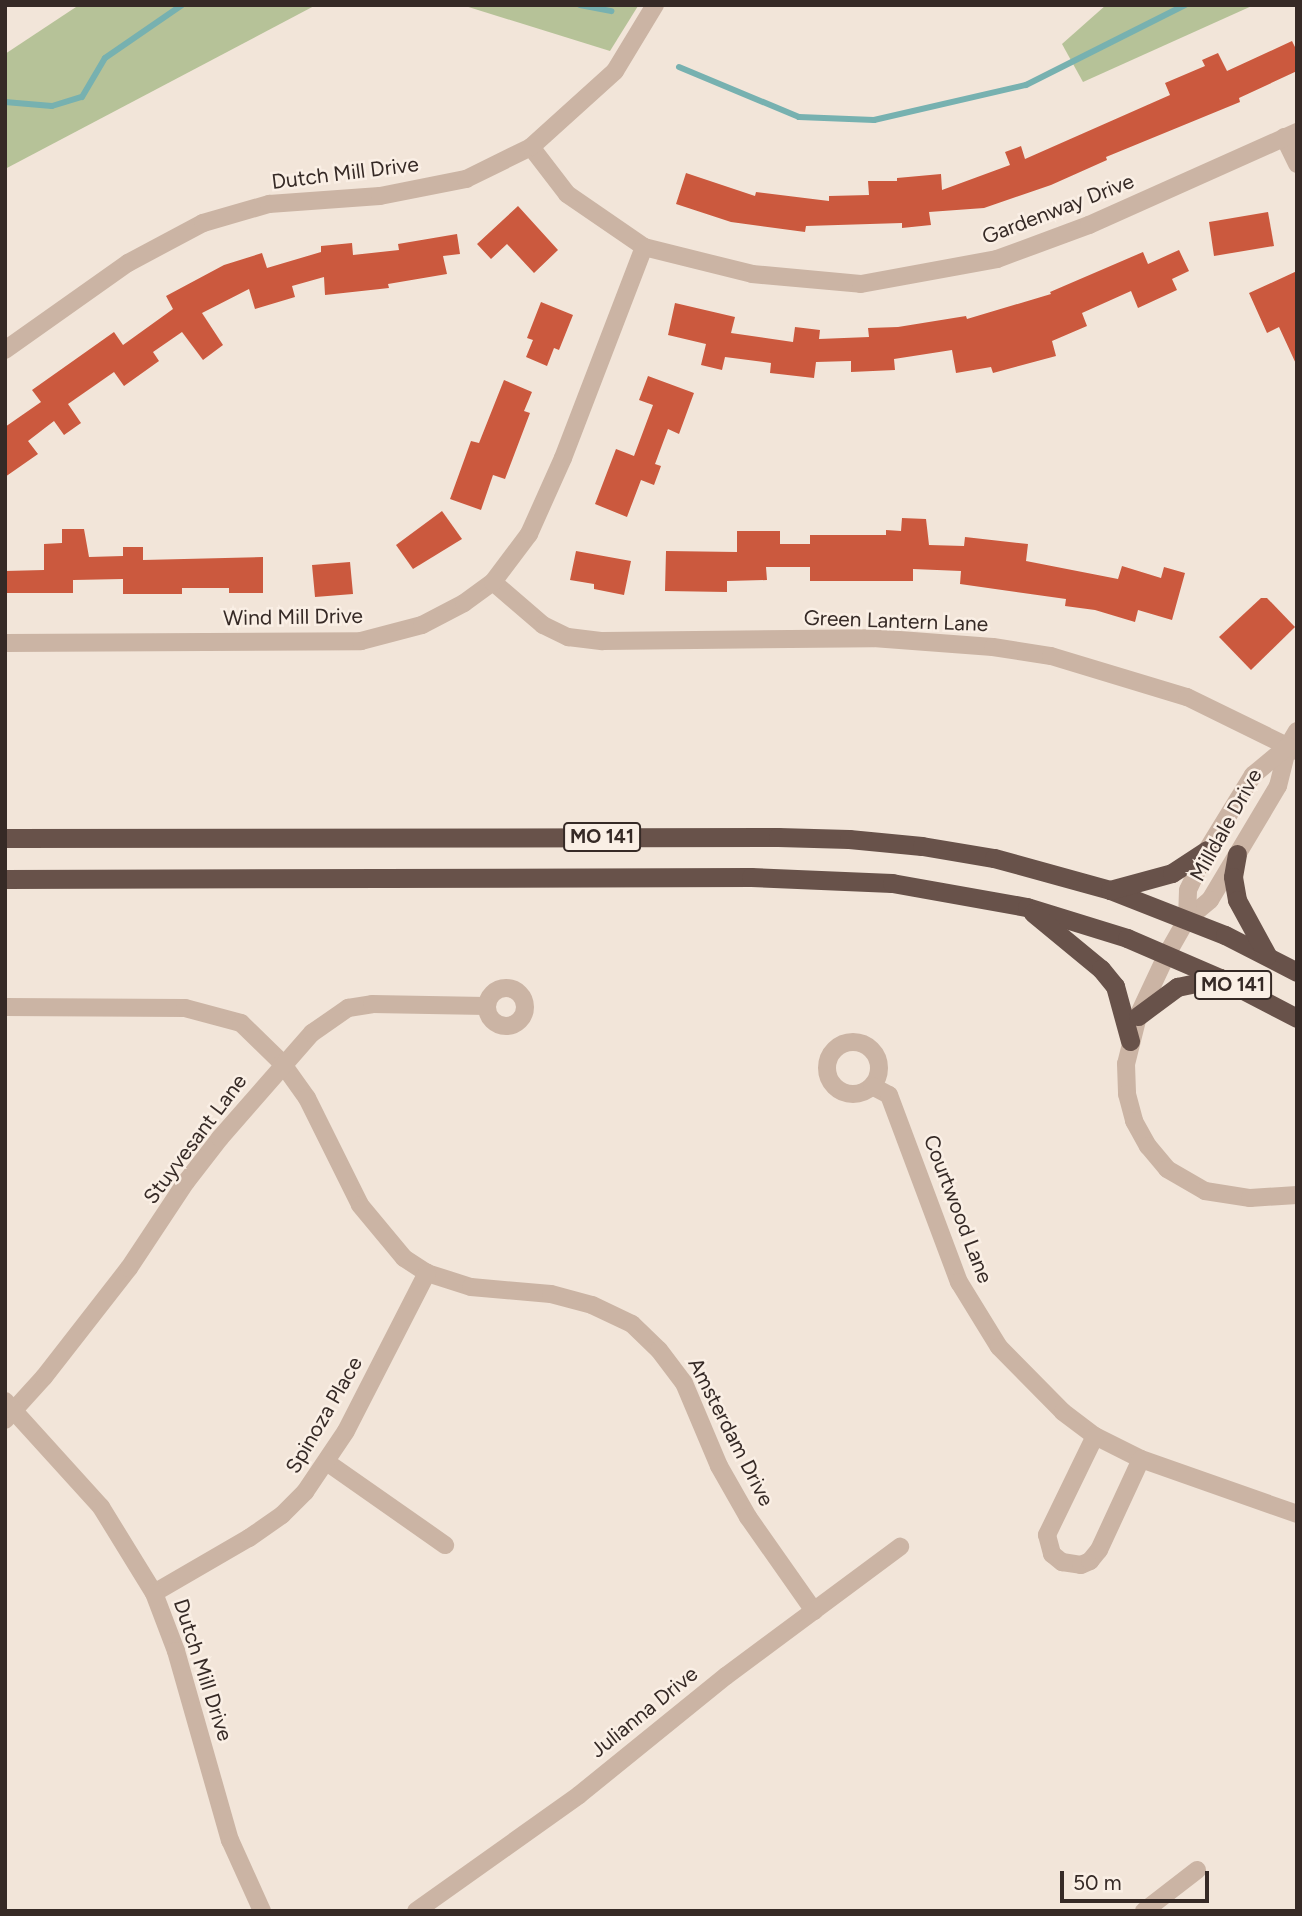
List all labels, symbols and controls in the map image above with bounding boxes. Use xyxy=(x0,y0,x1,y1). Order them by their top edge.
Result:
street label: Dutch Mill Drive xyxy=(270,151,420,195)
street label: Gardenway Drive xyxy=(978,168,1138,250)
street label: Wind Mill Drive xyxy=(223,603,363,631)
street label: Green Lantern Lane xyxy=(803,605,989,637)
street label: Milldale Drive xyxy=(1185,764,1267,886)
road number: MO 141 xyxy=(562,822,642,852)
road number: MO 141 xyxy=(1193,970,1273,1001)
street label: Stuyvesant Lane xyxy=(138,1069,252,1209)
street label: Courtwood Lane xyxy=(918,1131,998,1287)
street label: Spinoza Place xyxy=(280,1352,368,1478)
street label: Amsterdam Drive xyxy=(683,1354,779,1510)
street label: Dutch Mill Drive xyxy=(168,1596,238,1744)
street label: Julianna Drive xyxy=(585,1661,703,1763)
scale bar xyxy=(1064,1856,1213,1900)
text: 50 m xyxy=(1073,1870,1122,1895)

